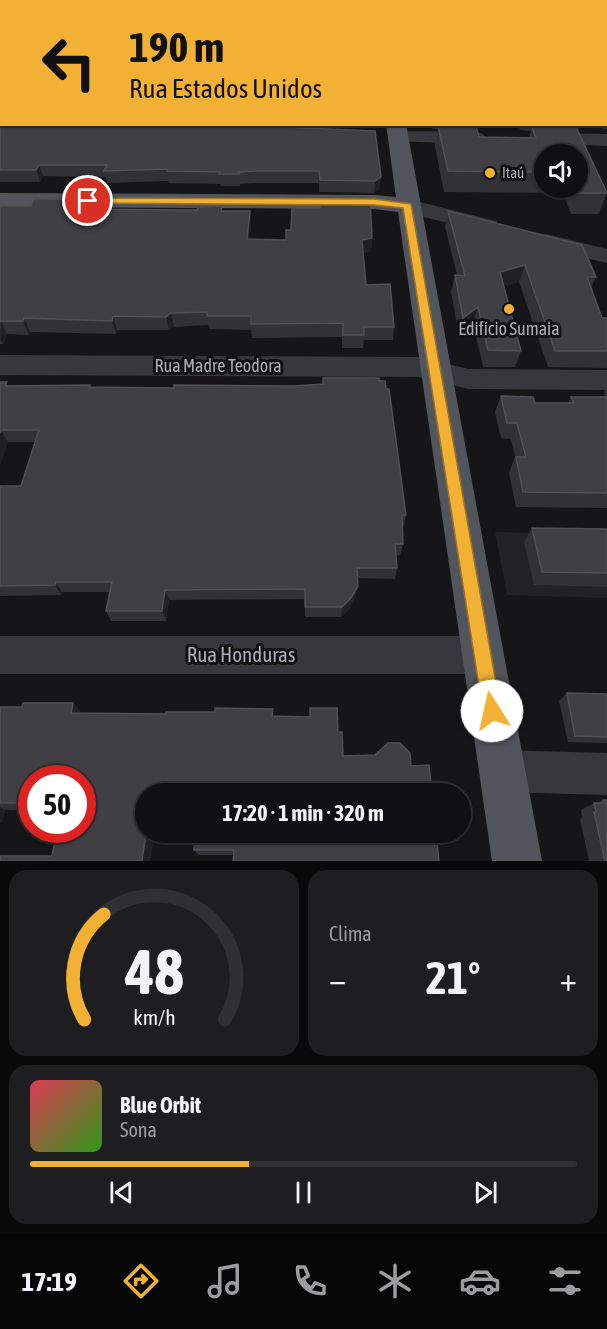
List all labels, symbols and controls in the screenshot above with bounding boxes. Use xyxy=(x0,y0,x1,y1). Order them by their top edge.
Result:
text: 190 m xyxy=(129,23,224,71)
icon: left xyxy=(30,24,108,102)
text: Rua Estados Unidos xyxy=(129,73,322,104)
map controls xyxy=(534,144,588,198)
button: sound xyxy=(534,144,588,198)
place label: Itaú xyxy=(502,164,524,181)
marker: Itaú xyxy=(483,166,497,180)
pin xyxy=(62,175,113,226)
icon: arrive xyxy=(71,184,104,217)
marker: Edifício Sumaia xyxy=(502,302,516,316)
place label: Edifício Sumaia xyxy=(458,318,560,339)
street label: Rua Madre Teodora xyxy=(154,355,282,376)
street label: Rua Honduras xyxy=(187,642,295,666)
position arrow xyxy=(460,679,524,743)
speed limit sign: 50 xyxy=(18,765,96,843)
text: 17:20 · 1 min · 320 m xyxy=(222,800,384,826)
text: Clima xyxy=(329,922,372,945)
text: 48 xyxy=(124,936,183,1007)
text: 21° xyxy=(426,952,480,1004)
text: − xyxy=(329,960,346,998)
text: + xyxy=(560,960,577,998)
text: km/h xyxy=(133,1005,175,1030)
text: Blue Orbit xyxy=(120,1092,201,1118)
text: Sona xyxy=(120,1118,157,1141)
icon: previous xyxy=(105,1176,138,1209)
icon: pause xyxy=(287,1176,320,1209)
icon: next xyxy=(469,1176,502,1209)
icon: directions xyxy=(120,1260,162,1302)
icon: music xyxy=(204,1260,246,1302)
icon: phone xyxy=(289,1260,331,1302)
icon: climate xyxy=(374,1260,416,1302)
icon: car xyxy=(459,1260,501,1302)
icon: filters xyxy=(544,1260,586,1302)
text: 17:19 xyxy=(21,1266,77,1297)

